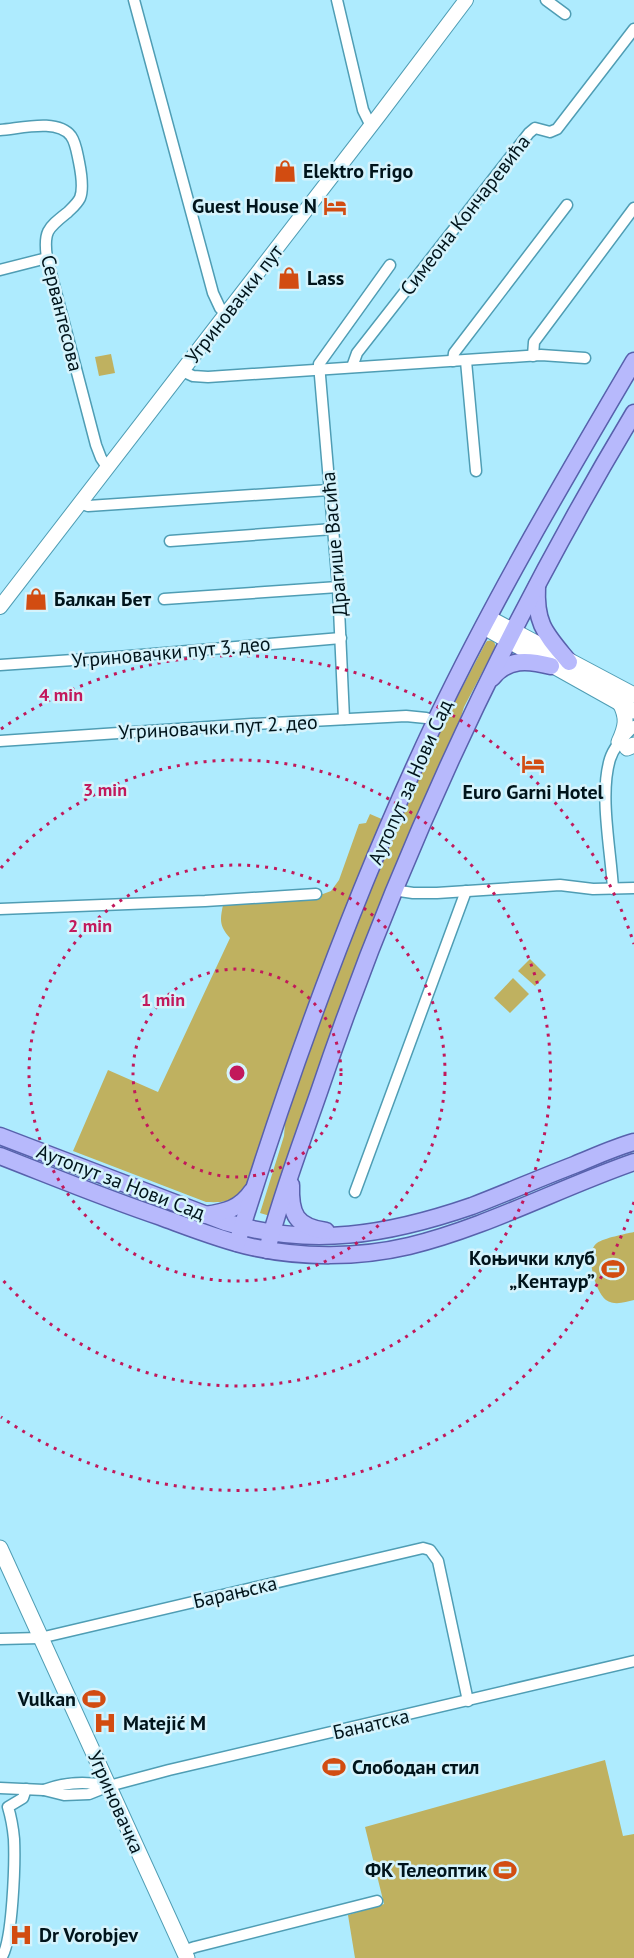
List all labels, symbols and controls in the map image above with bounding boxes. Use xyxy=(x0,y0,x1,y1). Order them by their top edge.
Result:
street label: Симеона Кончаревића xyxy=(394,129,536,301)
shop icon: Elektro Frigo xyxy=(272,158,298,184)
place label: Elektro Frigo xyxy=(303,158,413,184)
place label: Guest House N xyxy=(192,193,317,219)
hotel icon: Guest House N xyxy=(322,193,348,219)
street label: Угриновачки пут xyxy=(179,239,289,369)
street label: Сервантесова xyxy=(35,252,89,374)
shop icon: Lass xyxy=(276,265,302,291)
place label: Lass xyxy=(307,265,344,291)
street label: Драгише Васића xyxy=(315,471,353,617)
shop icon: Балкан Бет xyxy=(23,586,49,612)
place label: Балкан Бет xyxy=(54,586,152,612)
street label: Угриновачки пут 3. део xyxy=(71,630,271,674)
text: 4 min xyxy=(39,683,83,706)
street label: Аутопут за Нови Сад xyxy=(362,695,458,869)
street label: Угриновачки пут 2. део xyxy=(118,709,318,745)
hotel icon: Euro Garni Hotel xyxy=(520,751,546,777)
text: 3 min xyxy=(83,778,127,801)
place label: Euro Garni Hotel xyxy=(463,779,604,805)
text: 2 min xyxy=(68,914,112,937)
text: 1 min xyxy=(141,988,185,1011)
centre of rings xyxy=(227,1063,247,1083)
street label: Аутопут за Нови Сад xyxy=(33,1138,209,1226)
place label: Коњички клуб „Кентаур” xyxy=(469,1245,595,1294)
sports icon: Коњички клуб „Кентаур” xyxy=(600,1256,626,1282)
street label: Барањска xyxy=(190,1570,280,1614)
place label: Vulkan xyxy=(17,1686,76,1712)
sports icon: Vulkan xyxy=(81,1686,107,1712)
street label: Банатска xyxy=(330,1703,412,1745)
hospital icon: Matejić M xyxy=(92,1710,118,1736)
place label: Matejić M xyxy=(123,1710,206,1736)
street label: Угриновачка xyxy=(82,1747,150,1857)
sports icon: Слободан стил xyxy=(321,1754,347,1780)
place label: Слободан стил xyxy=(352,1754,479,1780)
place label: ФК Телеоптик xyxy=(365,1857,487,1883)
sports icon: ФК Телеоптик xyxy=(492,1857,518,1883)
hospital icon: Dr Vorobjev xyxy=(8,1922,34,1948)
place label: Dr Vorobjev xyxy=(39,1922,138,1948)

